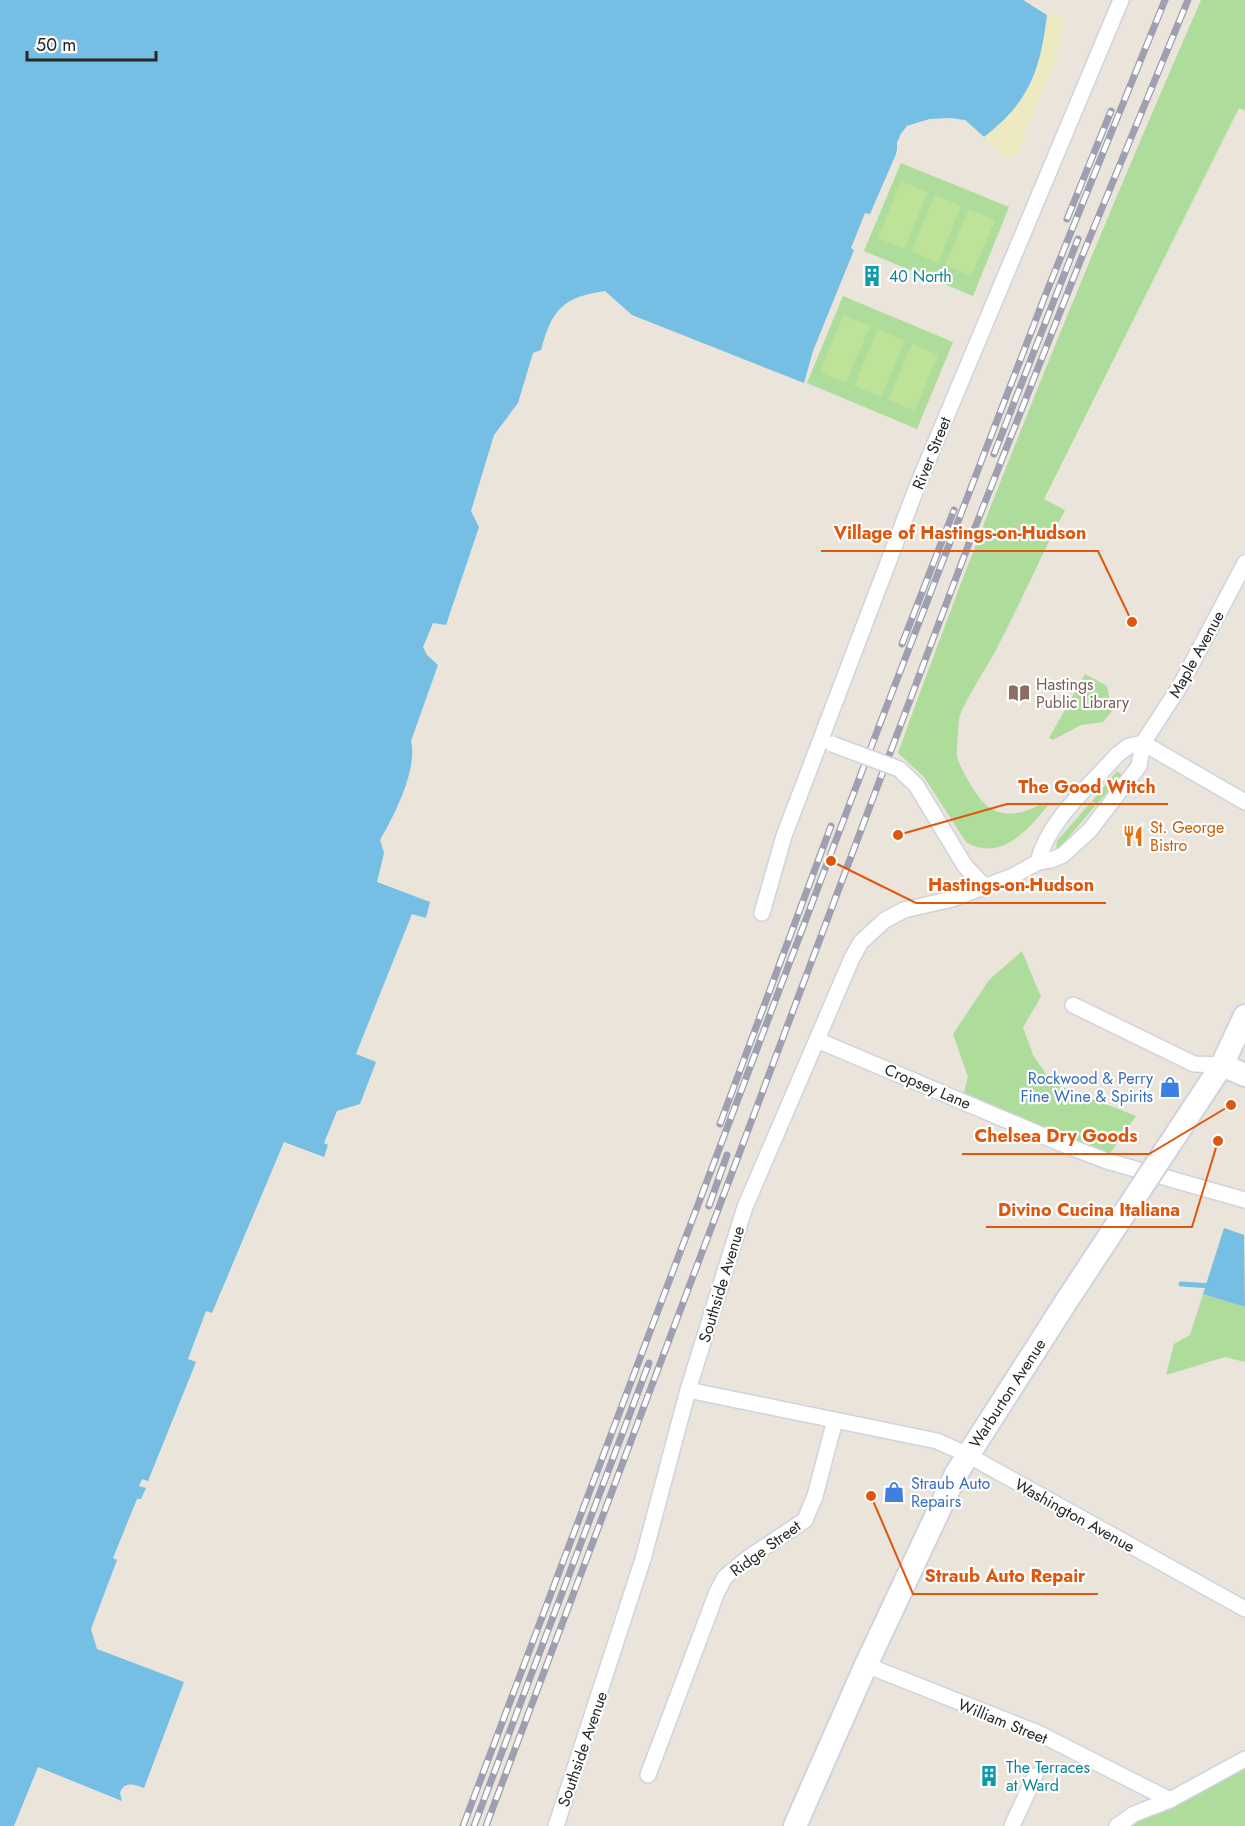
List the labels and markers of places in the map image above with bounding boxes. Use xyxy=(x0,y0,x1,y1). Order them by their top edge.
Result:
building icon: 40 North xyxy=(860,264,884,288)
place label: 40 North xyxy=(889,265,952,288)
callout: Village of Hastings-on-Hudson xyxy=(821,515,1098,551)
place label: Hastings Public Library xyxy=(1036,673,1130,714)
library icon: Hastings Public Library xyxy=(1007,681,1031,705)
callout: The Good Witch xyxy=(1007,768,1168,804)
place label: St. George Bistro xyxy=(1150,816,1224,857)
restaurant icon: St. George Bistro xyxy=(1121,824,1145,848)
callout: Hastings-on-Hudson xyxy=(916,867,1106,903)
place label: Rockwood & Perry Fine Wine & Spirits xyxy=(1020,1067,1154,1108)
shop icon: Rockwood & Perry Fine Wine & Spirits xyxy=(1158,1075,1182,1099)
callout: Chelsea Dry Goods xyxy=(962,1118,1149,1154)
callout: Divino Cucina Italiana xyxy=(986,1191,1192,1227)
place label: Straub Auto Repairs xyxy=(911,1472,991,1513)
shop icon: Straub Auto Repairs xyxy=(882,1480,906,1504)
callout: Straub Auto Repair xyxy=(913,1558,1098,1594)
place label: The Terraces at Ward xyxy=(1006,1756,1090,1797)
building icon: The Terraces at Ward xyxy=(977,1764,1001,1788)

